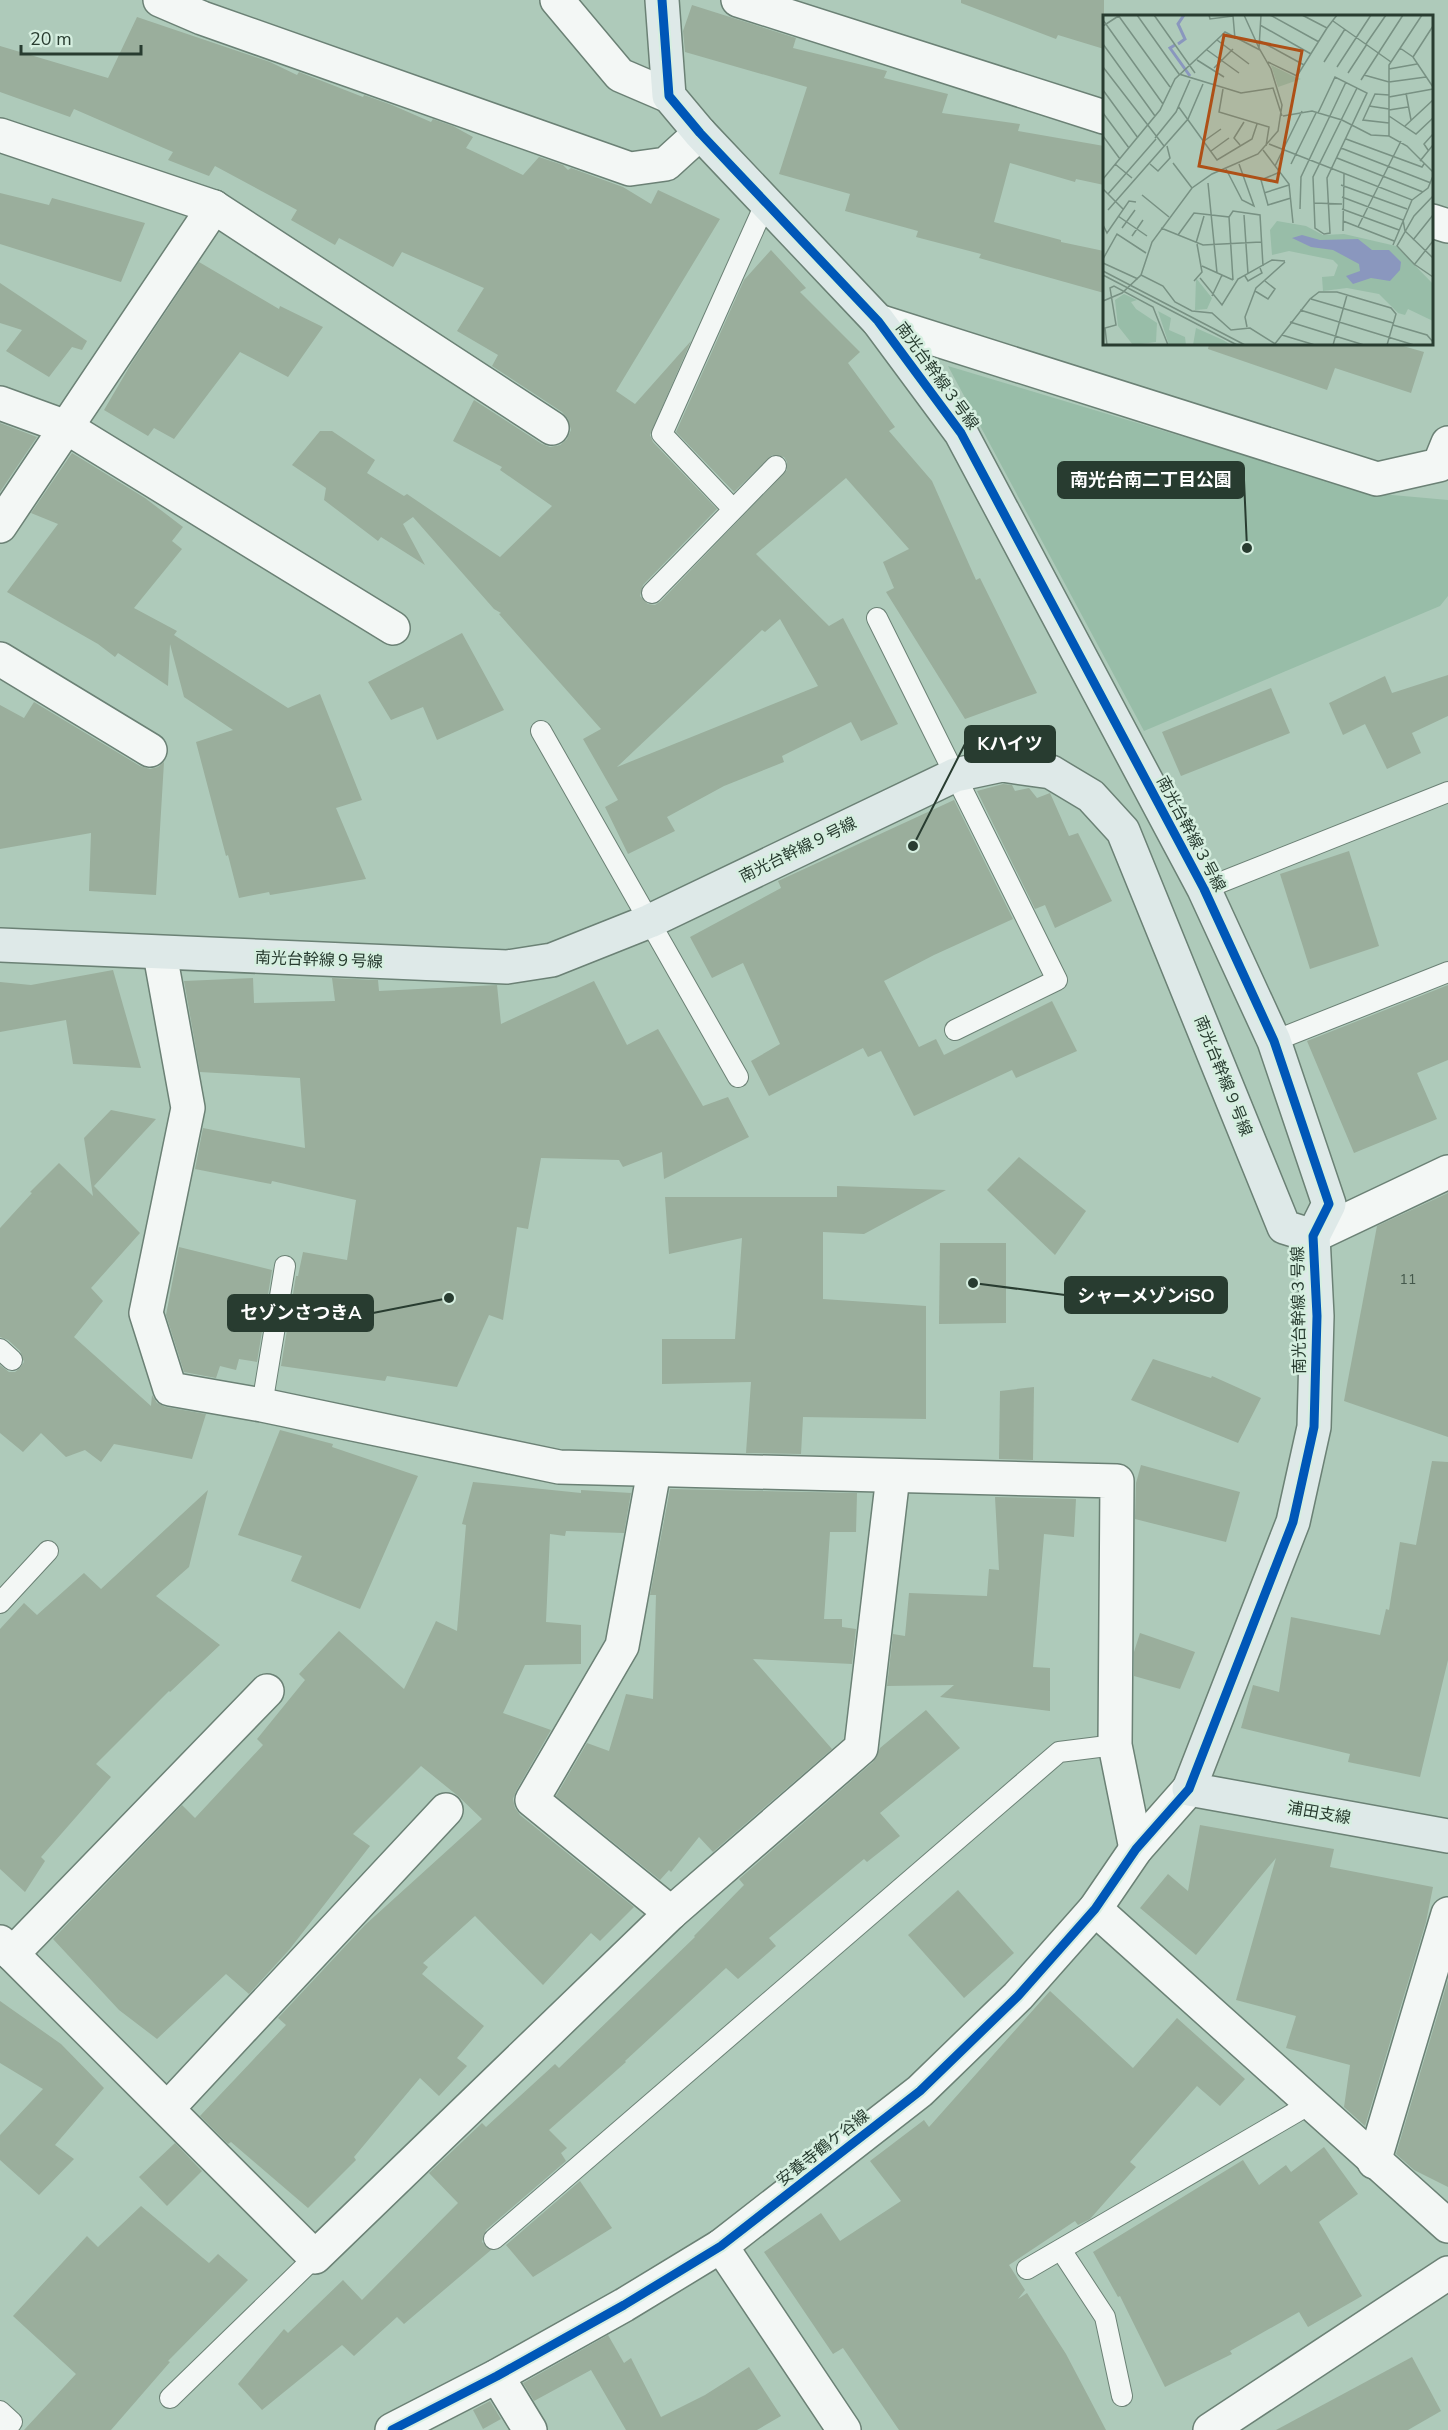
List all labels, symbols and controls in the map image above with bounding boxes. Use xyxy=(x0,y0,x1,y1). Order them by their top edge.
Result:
inset map xyxy=(1103,15,1433,345)
scale bar xyxy=(21,18,141,56)
text: 20 m xyxy=(30,27,72,51)
street label: 南光台幹線３号線 xyxy=(890,318,984,434)
callout: 南光台南二丁目公園 xyxy=(1058,462,1244,498)
text: 南光台南二丁目公園 xyxy=(1070,468,1232,492)
callout: Kハイツ xyxy=(965,726,1055,762)
text: Kハイツ xyxy=(977,732,1043,756)
street label: 南光台幹線３号線 xyxy=(1151,772,1231,896)
street label: 南光台幹線９号線 xyxy=(736,812,860,888)
street label: 南光台幹線９号線 xyxy=(255,947,383,973)
street label: 南光台幹線９号線 xyxy=(1189,1013,1257,1139)
street label: 南光台幹線３号線 xyxy=(1287,1246,1311,1374)
house number: 11 xyxy=(1400,1270,1416,1289)
callout: シャーメゾンiSO xyxy=(1065,1277,1227,1313)
text: シャーメゾンiSO xyxy=(1077,1284,1215,1308)
callout: セゾンさつきA xyxy=(228,1295,373,1331)
text: セゾンさつきA xyxy=(240,1301,362,1325)
street label: 浦田支線 xyxy=(1286,1797,1352,1829)
street label: 安養寺鶴ケ谷線 xyxy=(772,2105,874,2191)

